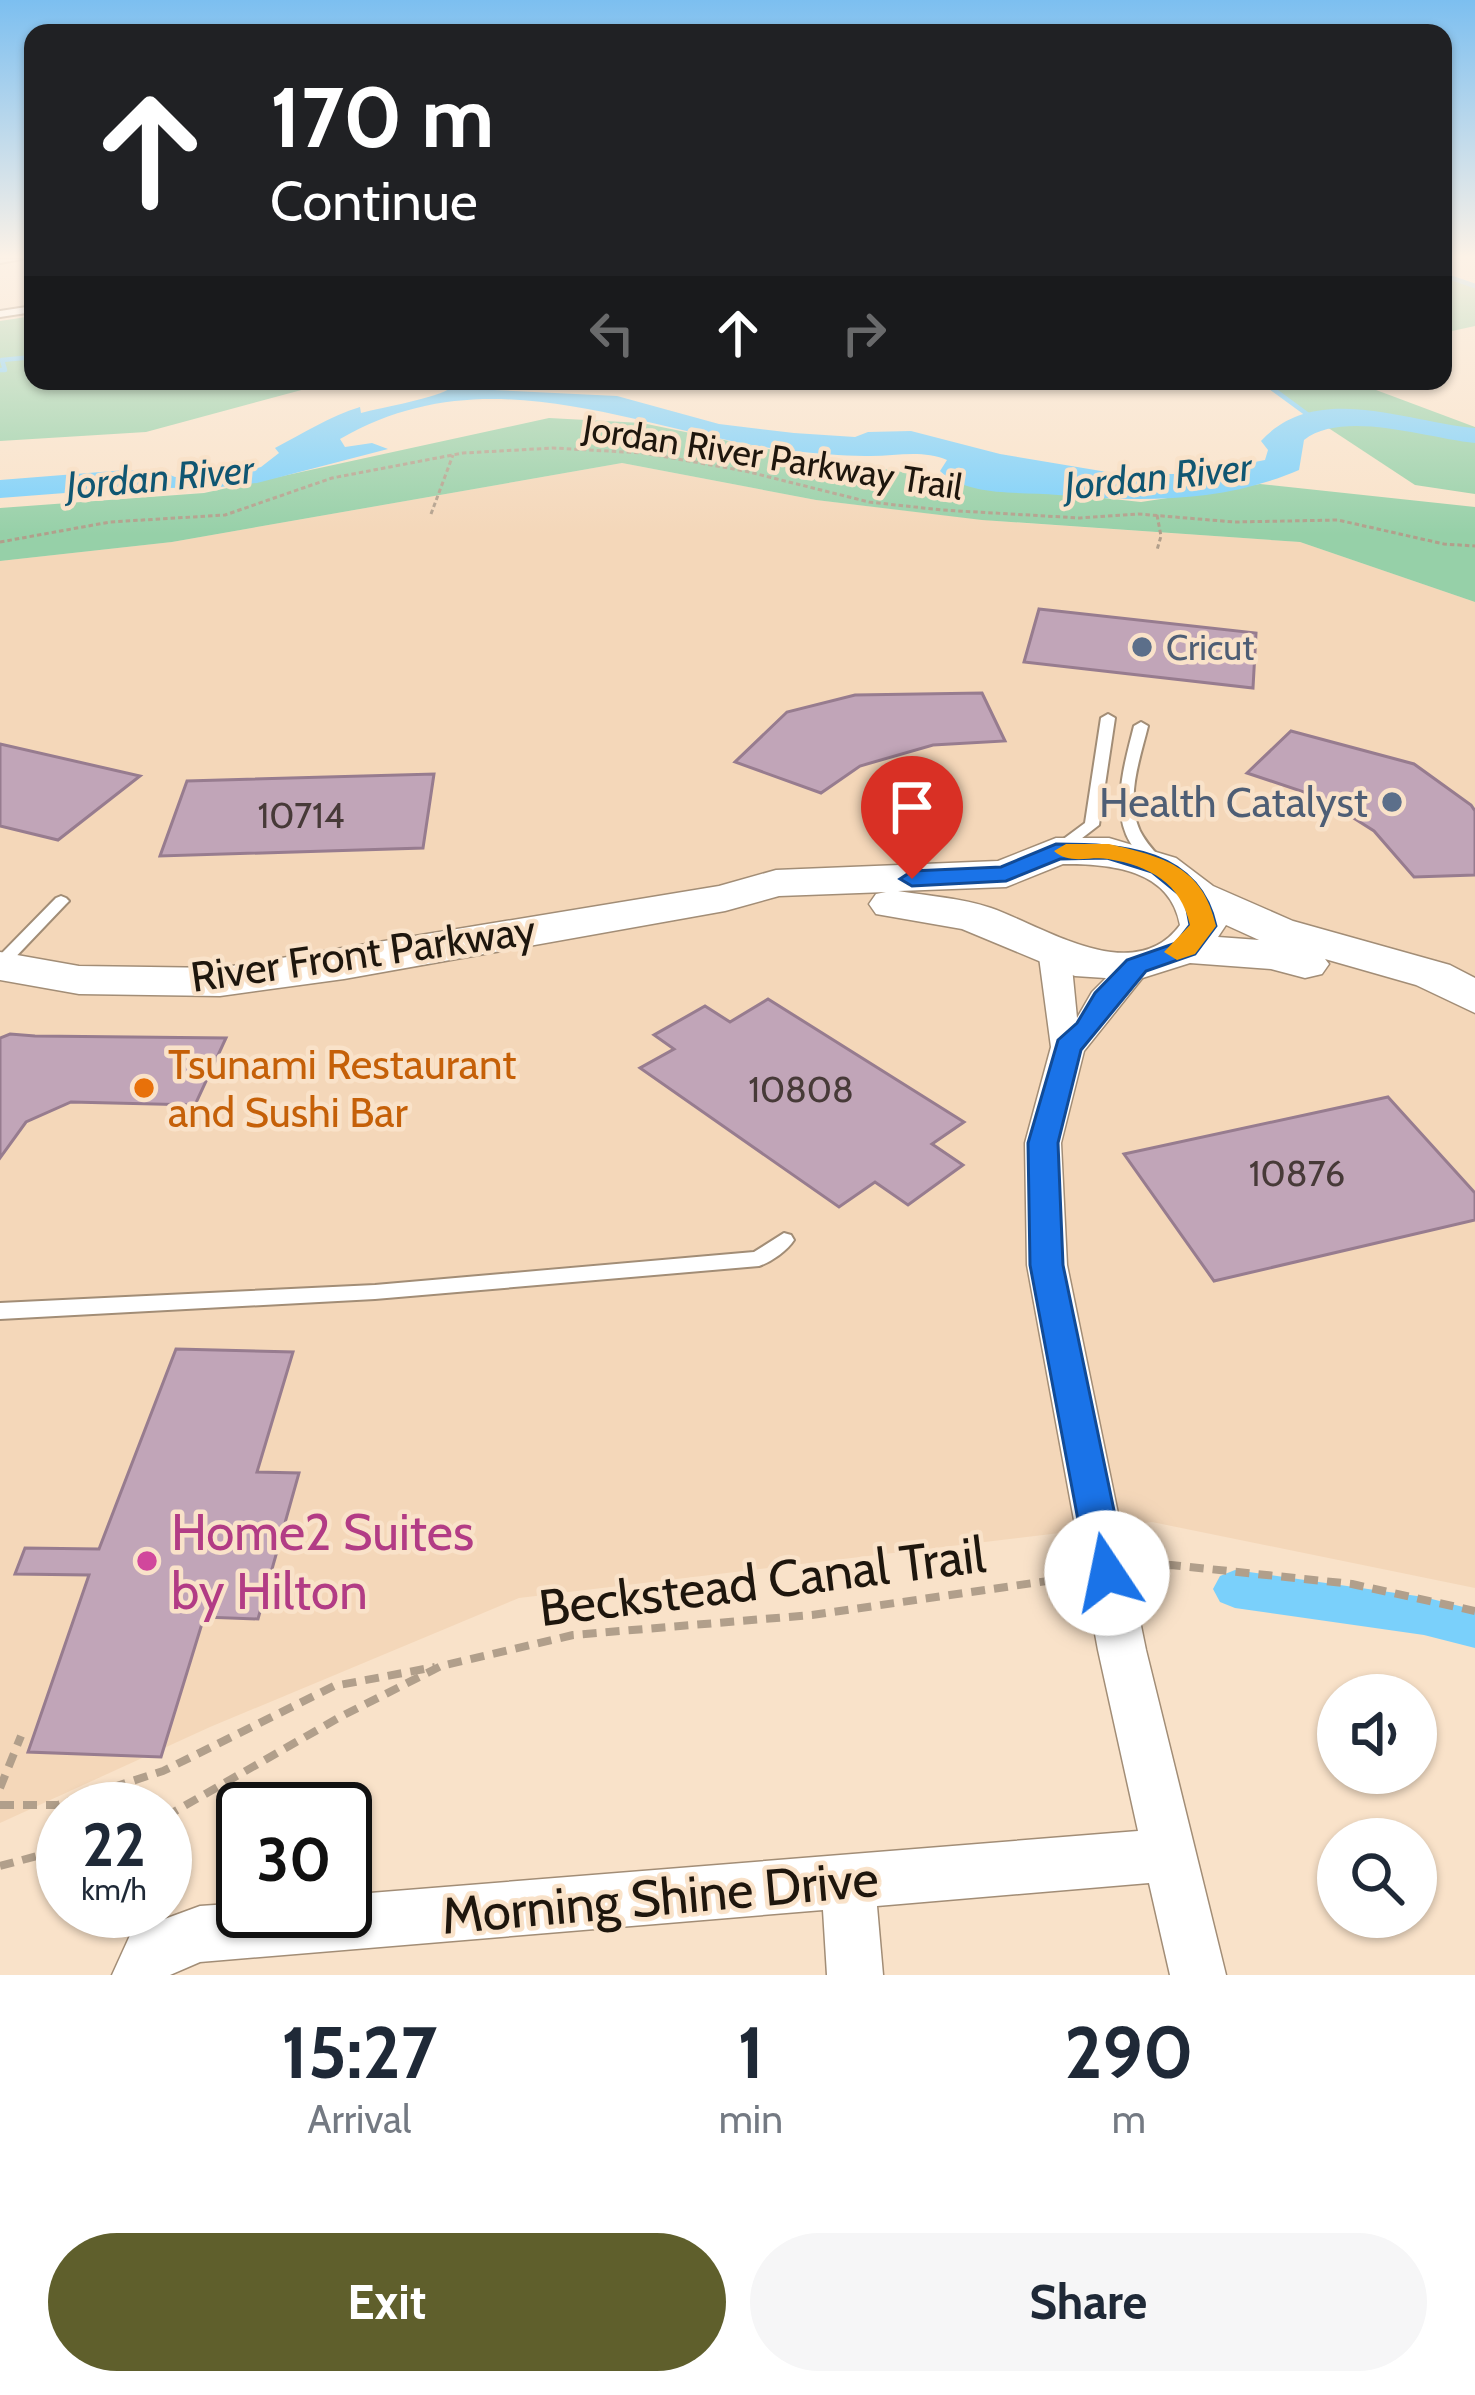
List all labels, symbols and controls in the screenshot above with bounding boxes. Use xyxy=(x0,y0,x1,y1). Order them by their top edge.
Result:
text: 170 m xyxy=(270,66,494,168)
icon: ahead xyxy=(72,72,228,228)
text: Continue xyxy=(270,168,478,234)
icon: left xyxy=(579,300,645,366)
icon: ahead xyxy=(705,300,771,366)
icon: right xyxy=(831,300,897,366)
street label: Jordan River Parkway Trail xyxy=(579,405,966,509)
water label: Jordan River xyxy=(1059,442,1256,510)
water label: Jordan River xyxy=(61,445,258,509)
place label: Cricut xyxy=(1166,625,1254,669)
marker: Cricut xyxy=(1129,634,1155,660)
pin xyxy=(861,756,963,879)
icon: arrive xyxy=(879,774,945,840)
place label: Health Catalyst xyxy=(1099,776,1368,828)
marker: Health Catalyst xyxy=(1379,789,1405,815)
house number: 10714 xyxy=(257,793,345,837)
street label: River Front Parkway xyxy=(187,903,539,1003)
place label: Tsunami Restaurant and Sushi Bar xyxy=(168,1038,516,1138)
house number: 10808 xyxy=(748,1067,854,1111)
marker: Tsunami Restaurant and Sushi Bar xyxy=(131,1075,157,1101)
house number: 10876 xyxy=(1249,1151,1345,1195)
place label: Home2 Suites by Hilton xyxy=(171,1501,474,1622)
position arrow xyxy=(1044,1510,1170,1636)
street label: Beckstead Canal Trail xyxy=(535,1523,989,1639)
marker: Home2 Suites by Hilton xyxy=(134,1548,160,1574)
map controls xyxy=(1317,1674,1437,1938)
button: sound xyxy=(1317,1674,1437,1794)
speed limit sign: 30 xyxy=(216,1782,372,1938)
text: 22 xyxy=(82,1808,146,1881)
button: search xyxy=(1317,1818,1437,1938)
street label: Morning Shine Drive xyxy=(439,1847,881,1947)
text: km/h xyxy=(81,1871,147,1908)
text: 15:27 xyxy=(281,2009,437,2096)
text: 1 xyxy=(738,2009,764,2096)
text: 290 xyxy=(1064,2009,1194,2096)
text: Arrival xyxy=(307,2095,411,2143)
text: min xyxy=(719,2095,783,2143)
text: m xyxy=(1112,2095,1146,2143)
button: Exit xyxy=(48,2233,726,2371)
button: Share xyxy=(750,2233,1427,2371)

